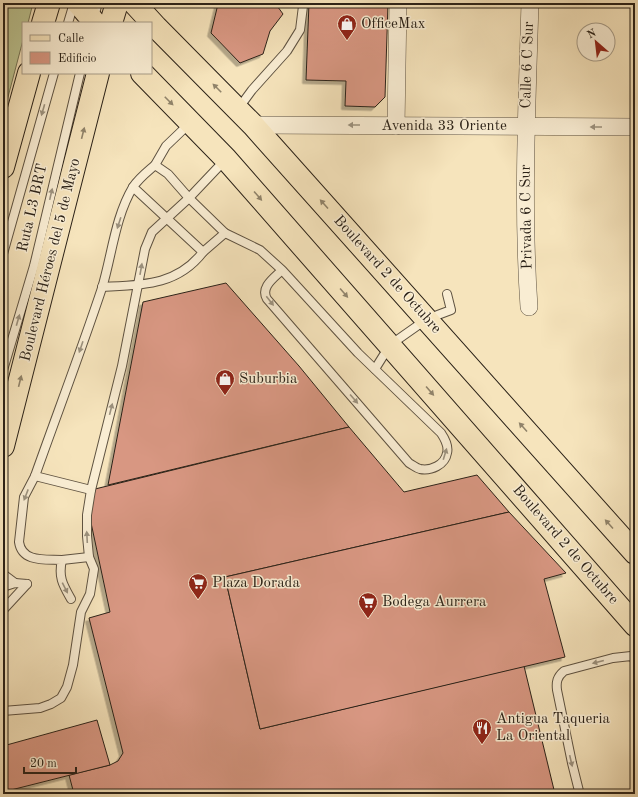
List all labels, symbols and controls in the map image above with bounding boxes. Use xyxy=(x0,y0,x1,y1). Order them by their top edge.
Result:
shop icon: OfficeMax xyxy=(336,13,358,41)
place label: OfficeMax xyxy=(361,17,426,32)
street label: Calle 6 C Sur xyxy=(519,21,537,109)
legend xyxy=(22,22,152,74)
north arrow xyxy=(576,22,616,62)
text: N xyxy=(586,27,599,41)
text: Calle xyxy=(58,33,84,45)
text: Edificio xyxy=(58,53,97,65)
one-way arrow xyxy=(212,84,222,93)
one-way arrow xyxy=(164,96,174,106)
one-way arrow xyxy=(40,105,46,117)
street label: Avenida 33 Oriente xyxy=(381,119,507,134)
one-way arrow xyxy=(347,122,360,128)
one-way arrow xyxy=(589,124,602,130)
one-way arrow xyxy=(80,127,86,139)
street label: Boulevard Héroes del 5 de Mayo xyxy=(18,157,84,363)
street label: Ruta L3 BRT xyxy=(16,162,50,254)
street label: Privada 6 C Sur xyxy=(519,164,535,270)
one-way arrow xyxy=(48,188,54,200)
one-way arrow xyxy=(253,191,262,200)
one-way arrow xyxy=(320,199,329,210)
street label: Boulevard 2 de Octubre xyxy=(330,213,444,337)
one-way arrow xyxy=(116,217,122,229)
one-way arrow xyxy=(138,262,144,275)
one-way arrow xyxy=(340,288,349,298)
one-way arrow xyxy=(265,295,274,306)
one-way arrow xyxy=(15,313,21,325)
one-way arrow xyxy=(77,341,83,353)
shop icon: Suburbia xyxy=(214,368,236,396)
place label: Suburbia xyxy=(239,372,298,387)
one-way arrow xyxy=(17,375,23,387)
one-way arrow xyxy=(425,385,434,396)
one-way arrow xyxy=(350,394,359,405)
one-way arrow xyxy=(108,403,114,415)
one-way arrow xyxy=(518,421,527,432)
one-way arrow xyxy=(442,448,448,460)
street label: Boulevard 2 de Octubre xyxy=(509,482,621,608)
one-way arrow xyxy=(23,490,29,502)
one-way arrow xyxy=(604,519,614,529)
one-way arrow xyxy=(84,531,91,543)
supermarket icon: Plaza Dorada xyxy=(187,572,209,600)
place label: Plaza Dorada xyxy=(212,576,300,591)
one-way arrow xyxy=(62,582,68,594)
supermarket icon: Bodega Aurrera xyxy=(357,591,379,619)
place label: Bodega Aurrera xyxy=(382,595,487,610)
one-way arrow xyxy=(592,659,604,665)
place label: Antigua Taqueria La Oriental xyxy=(496,712,611,744)
restaurant icon: Antigua Taqueria La Oriental xyxy=(471,717,493,745)
scale bar xyxy=(24,749,76,775)
one-way arrow xyxy=(569,755,575,767)
text: 20 m xyxy=(30,758,57,770)

